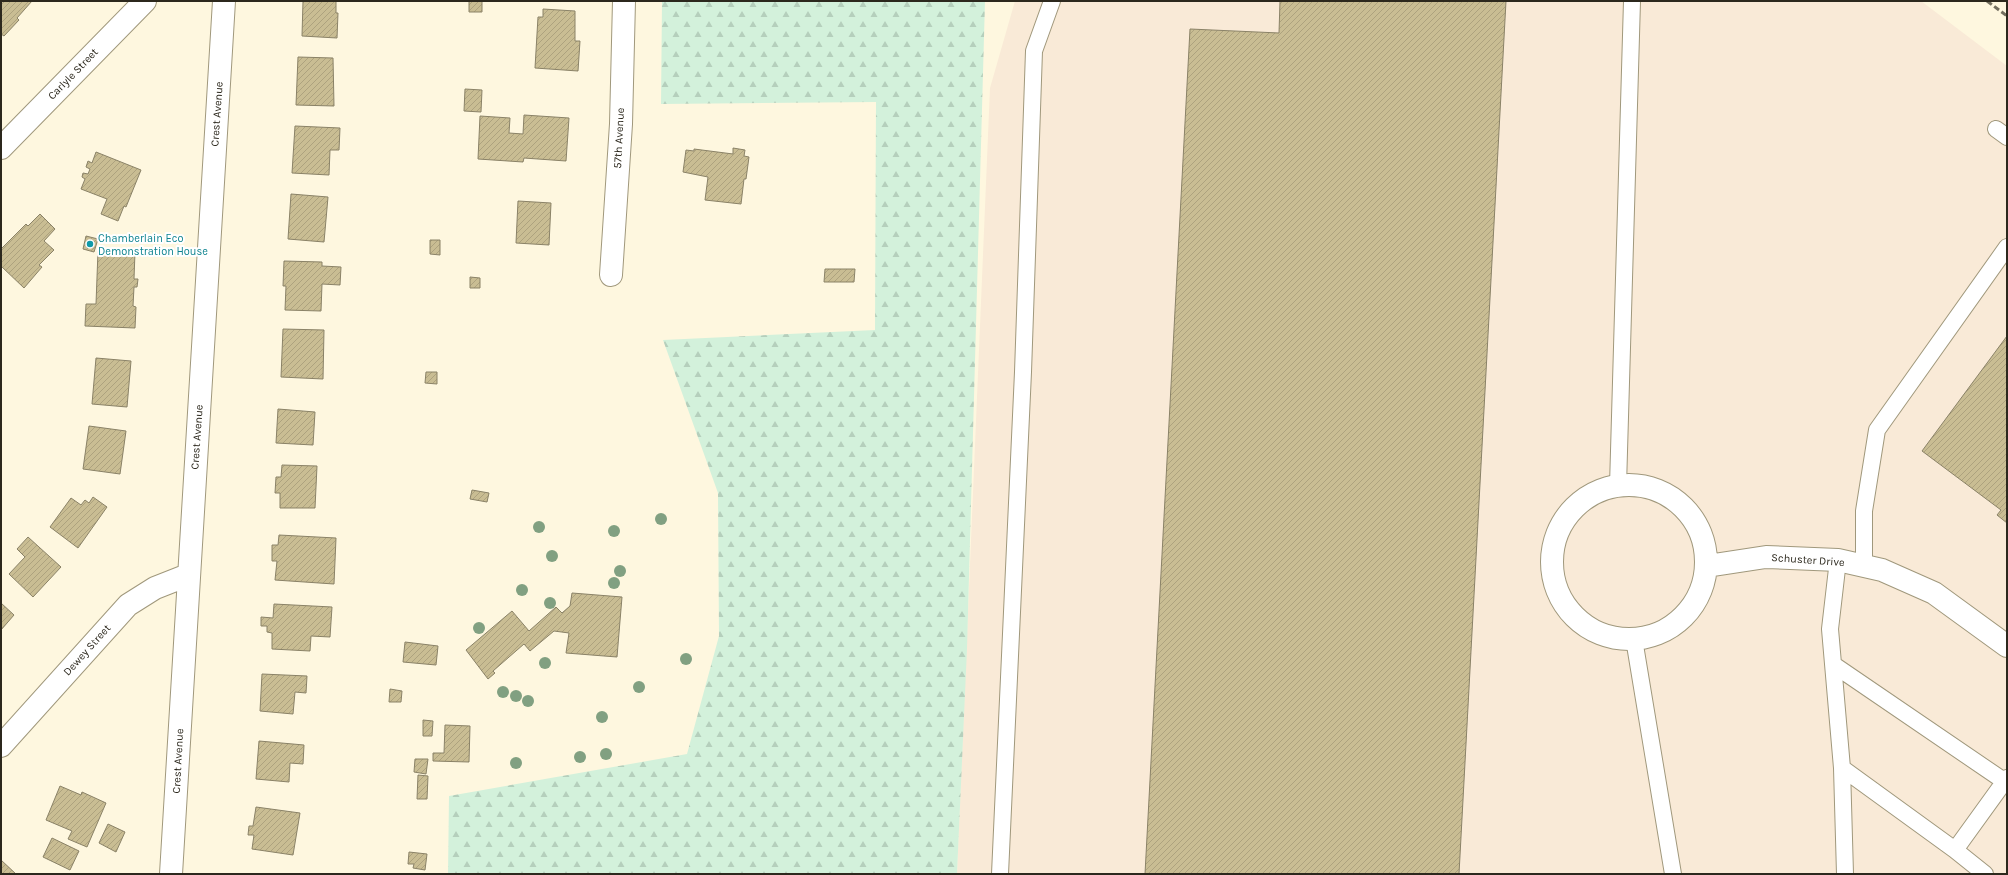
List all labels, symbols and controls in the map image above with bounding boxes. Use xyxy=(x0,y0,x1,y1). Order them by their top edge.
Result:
street label: Carlyle Street xyxy=(45,46,101,102)
street label: Crest Avenue xyxy=(208,81,226,147)
street label: 57th Avenue xyxy=(611,107,627,169)
place label: Chamberlain Eco Demonstration House xyxy=(98,232,208,258)
marker: Chamberlain Eco Demonstration House xyxy=(85,239,95,249)
street label: Crest Avenue xyxy=(188,404,206,470)
street label: Schuster Drive xyxy=(1771,551,1845,569)
street label: Dewey Street xyxy=(61,622,113,678)
street label: Crest Avenue xyxy=(170,728,186,794)

